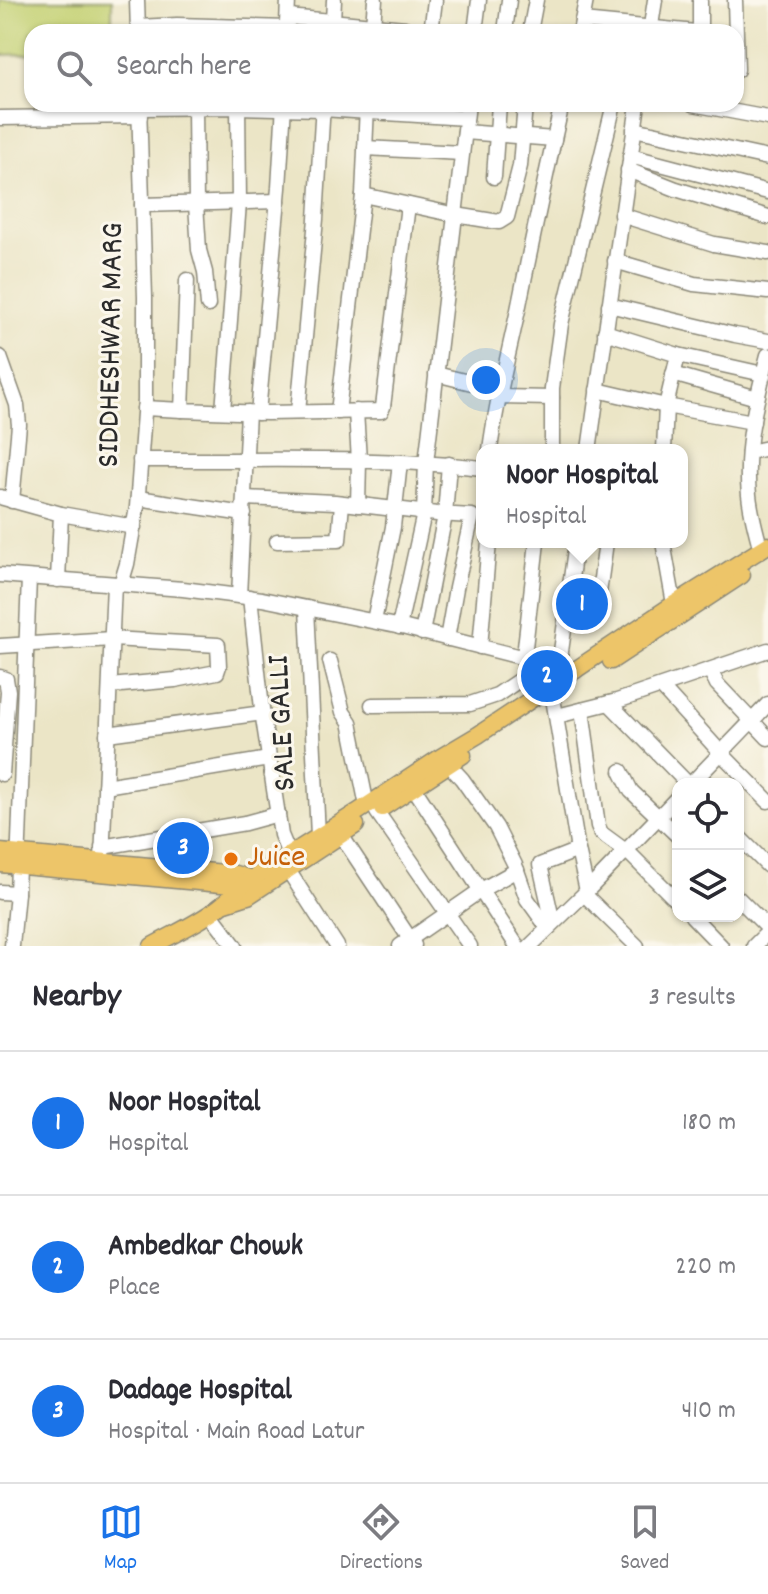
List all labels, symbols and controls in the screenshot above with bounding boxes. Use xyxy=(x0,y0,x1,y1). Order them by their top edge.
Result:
search box xyxy=(24,24,744,112)
icon: search xyxy=(52,46,96,90)
text: Search here xyxy=(116,47,252,90)
street label: SIDDHESHWAR MARG xyxy=(88,222,138,468)
your location xyxy=(466,360,506,400)
popup xyxy=(476,444,688,548)
text: Noor Hospital xyxy=(506,456,658,499)
text: Hospital xyxy=(506,499,586,536)
pin: 1 xyxy=(556,574,608,634)
pin: 2 xyxy=(521,646,573,706)
street label: SALE GALLI xyxy=(257,654,311,792)
map controls xyxy=(672,778,744,922)
button: locate xyxy=(672,778,744,850)
pin: 3 xyxy=(157,818,209,878)
place label: Juice xyxy=(247,836,305,882)
marker: Juice xyxy=(222,850,240,868)
button: layers xyxy=(672,850,744,922)
text: Nearby xyxy=(32,974,121,1023)
text: 3 results xyxy=(649,980,736,1017)
text: Noor Hospital xyxy=(108,1083,260,1126)
text: 1 xyxy=(55,1105,61,1142)
text: 180 m xyxy=(682,1105,736,1142)
text: Hospital xyxy=(108,1126,189,1163)
text: Ambedkar Chowk xyxy=(108,1227,303,1270)
text: 2 xyxy=(52,1249,64,1286)
text: 220 m xyxy=(675,1249,736,1286)
text: Place xyxy=(108,1270,160,1307)
text: Dadage Hospital xyxy=(108,1371,292,1414)
text: 3 xyxy=(52,1393,64,1430)
text: 410 m xyxy=(682,1393,736,1430)
text: Hospital · Main Road Latur xyxy=(108,1414,364,1451)
tab: Map xyxy=(99,1500,143,1579)
tab: Directions xyxy=(340,1500,423,1579)
tab: Saved xyxy=(620,1500,669,1579)

